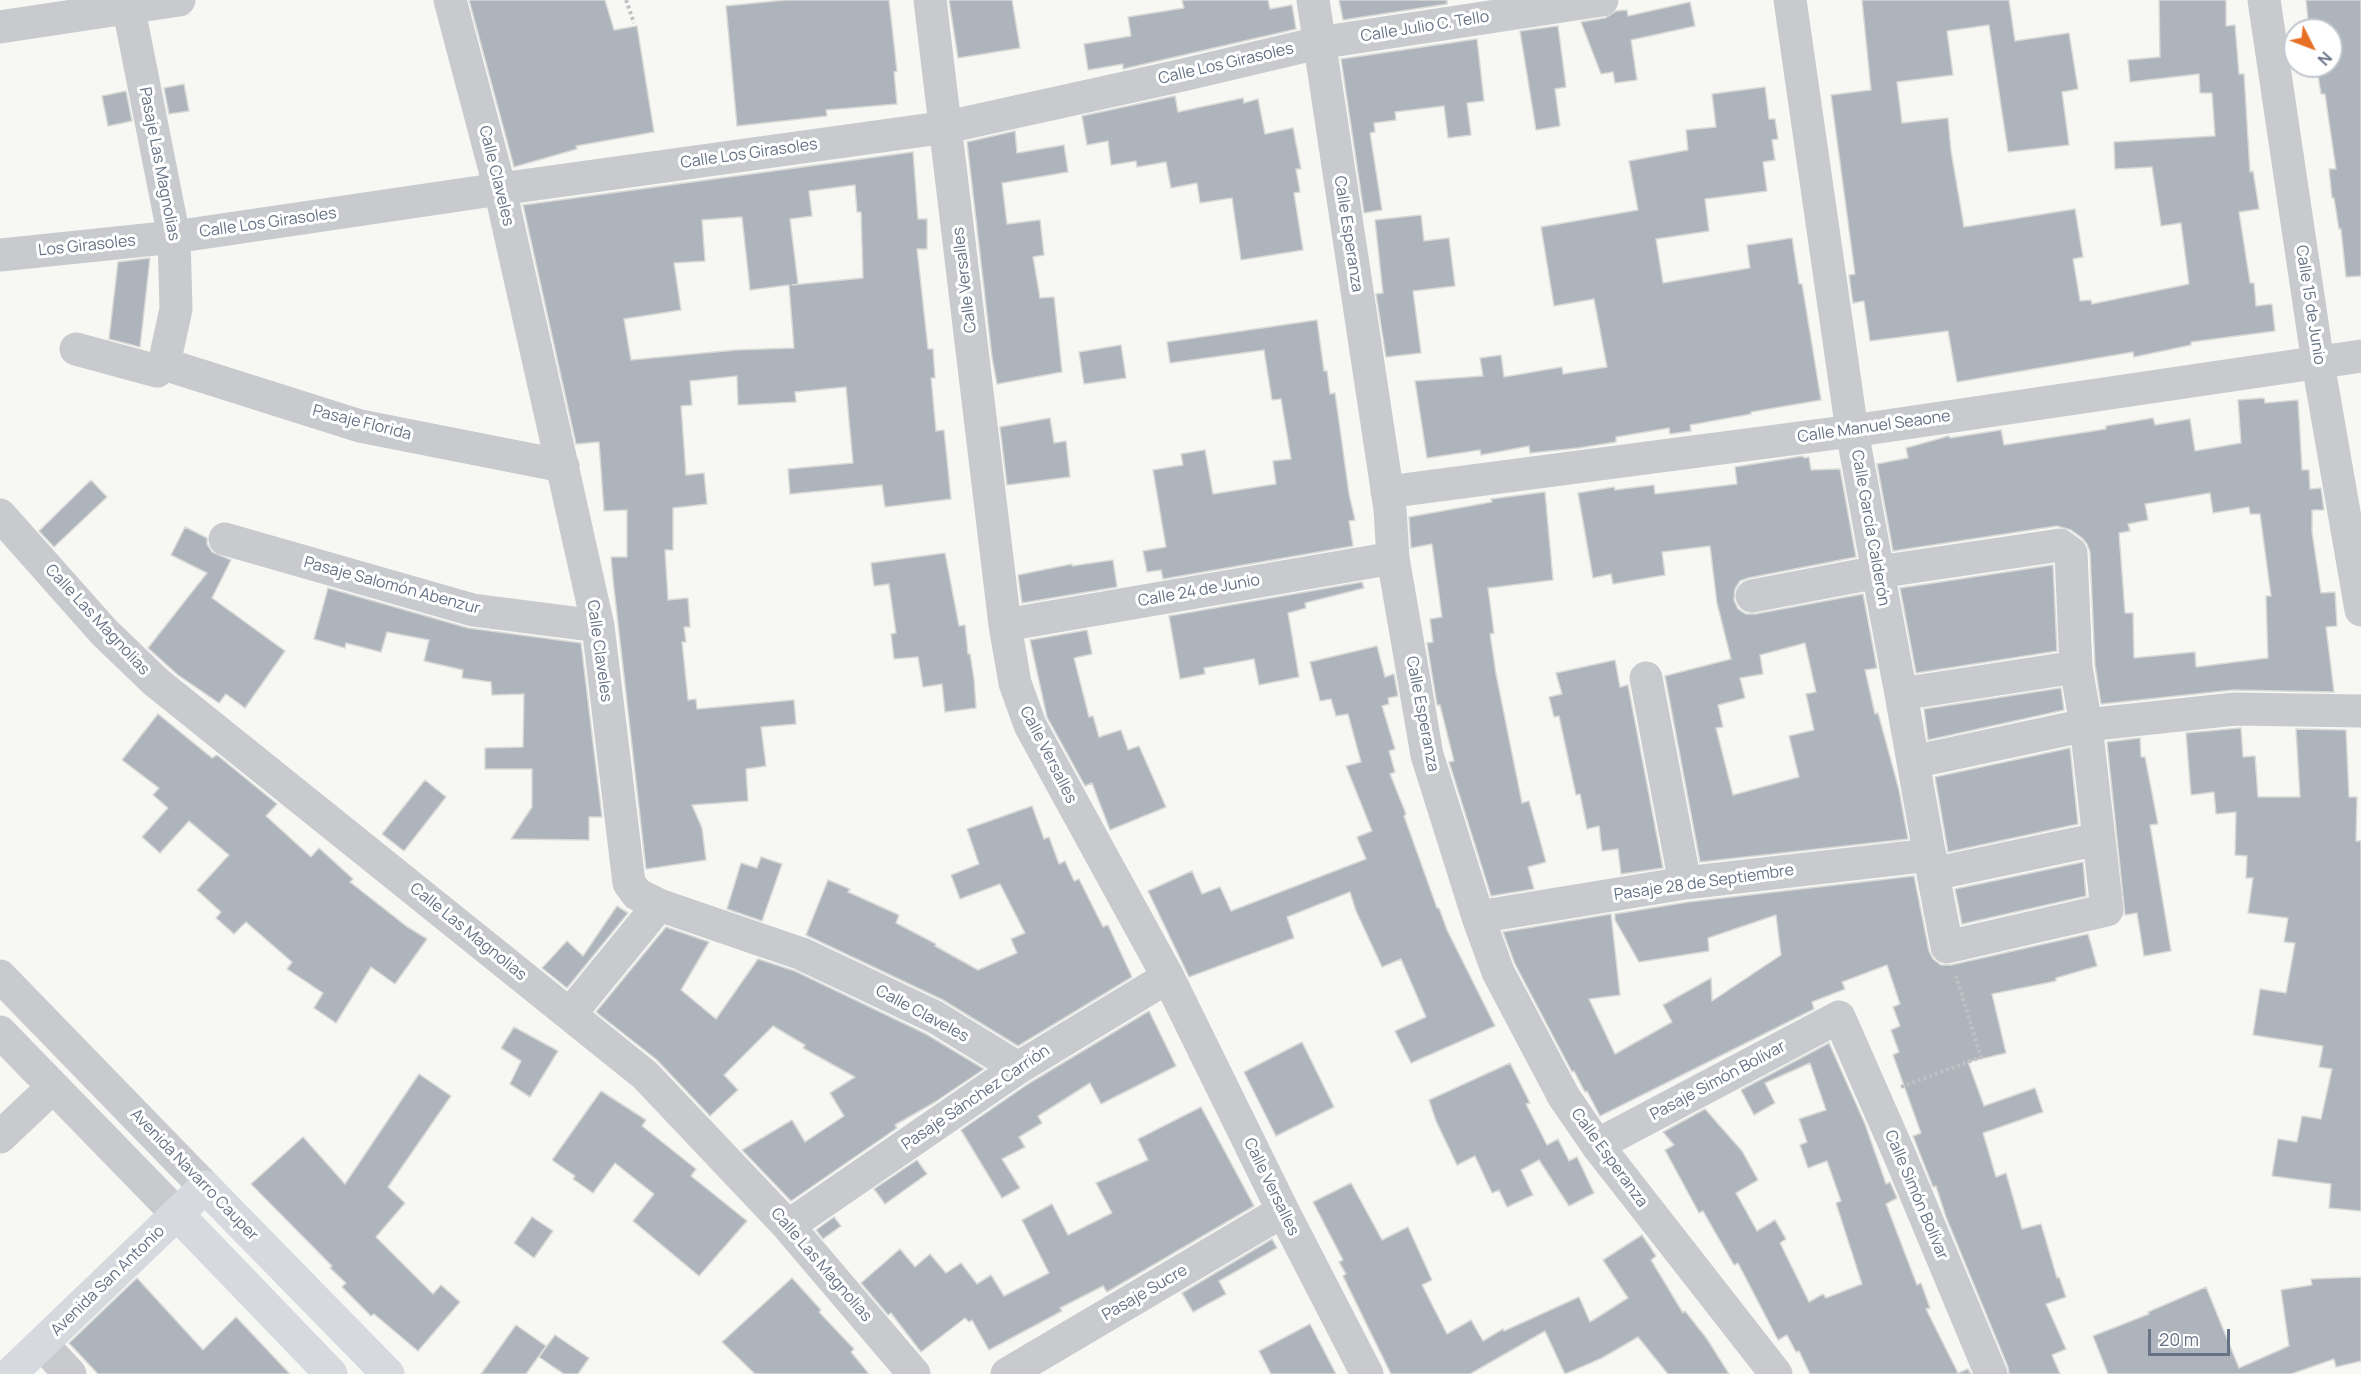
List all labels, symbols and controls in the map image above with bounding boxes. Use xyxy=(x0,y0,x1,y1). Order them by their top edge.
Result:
street label: Calle Julio C. Tello xyxy=(1359,7,1491,47)
north arrow xyxy=(2283,18,2343,78)
street label: Calle Los Girasoles xyxy=(1157,39,1295,89)
text: N xyxy=(2313,47,2337,70)
street label: Pasaje Las Magnolias xyxy=(135,86,183,242)
street label: Calle Claveles xyxy=(474,124,518,228)
street label: Calle Los Girasoles xyxy=(679,135,819,173)
street label: Calle Esperanza xyxy=(1329,175,1367,293)
street label: Calle Los Girasoles xyxy=(198,204,338,242)
street label: Calle Versalles xyxy=(949,226,981,334)
street label: Los Girasoles xyxy=(37,231,137,261)
street label: Calle 15 de Junio xyxy=(2291,244,2329,366)
street label: Pasaje Florida xyxy=(311,401,413,445)
street label: Calle Manuel Seaone xyxy=(1796,407,1952,447)
street label: Calle García Calderón xyxy=(1847,449,1893,607)
street label: Pasaje Salomón Abenzur xyxy=(302,553,482,619)
street label: Calle Las Magnolias xyxy=(41,561,153,679)
street label: Calle 24 de Junio xyxy=(1137,571,1261,611)
street label: Calle Claveles xyxy=(582,599,616,703)
street label: Calle Esperanza xyxy=(1401,655,1443,773)
street label: Calle Versalles xyxy=(1015,703,1081,807)
street label: Pasaje 28 de Septiembre xyxy=(1613,861,1795,905)
street label: Calle Las Magnolias xyxy=(406,879,530,985)
street label: Calle Claveles xyxy=(872,981,972,1047)
street label: Pasaje Simón Bolívar xyxy=(1647,1037,1789,1125)
street label: Pasaje Sánchez Carrión xyxy=(898,1041,1054,1155)
street label: Avenida Navarro Cauper xyxy=(126,1105,262,1245)
street label: Calle Esperanza xyxy=(1567,1105,1651,1211)
street label: Calle Simón Bolívar xyxy=(1880,1127,1952,1263)
street label: Calle Versalles xyxy=(1239,1135,1303,1239)
street label: Calle Las Magnolias xyxy=(766,1204,876,1326)
street label: Avenida San Antonio xyxy=(47,1222,169,1340)
street label: Pasaje Sucre xyxy=(1099,1261,1191,1325)
scale bar xyxy=(2151,1317,2234,1355)
text: 20 m xyxy=(2159,1327,2199,1351)

